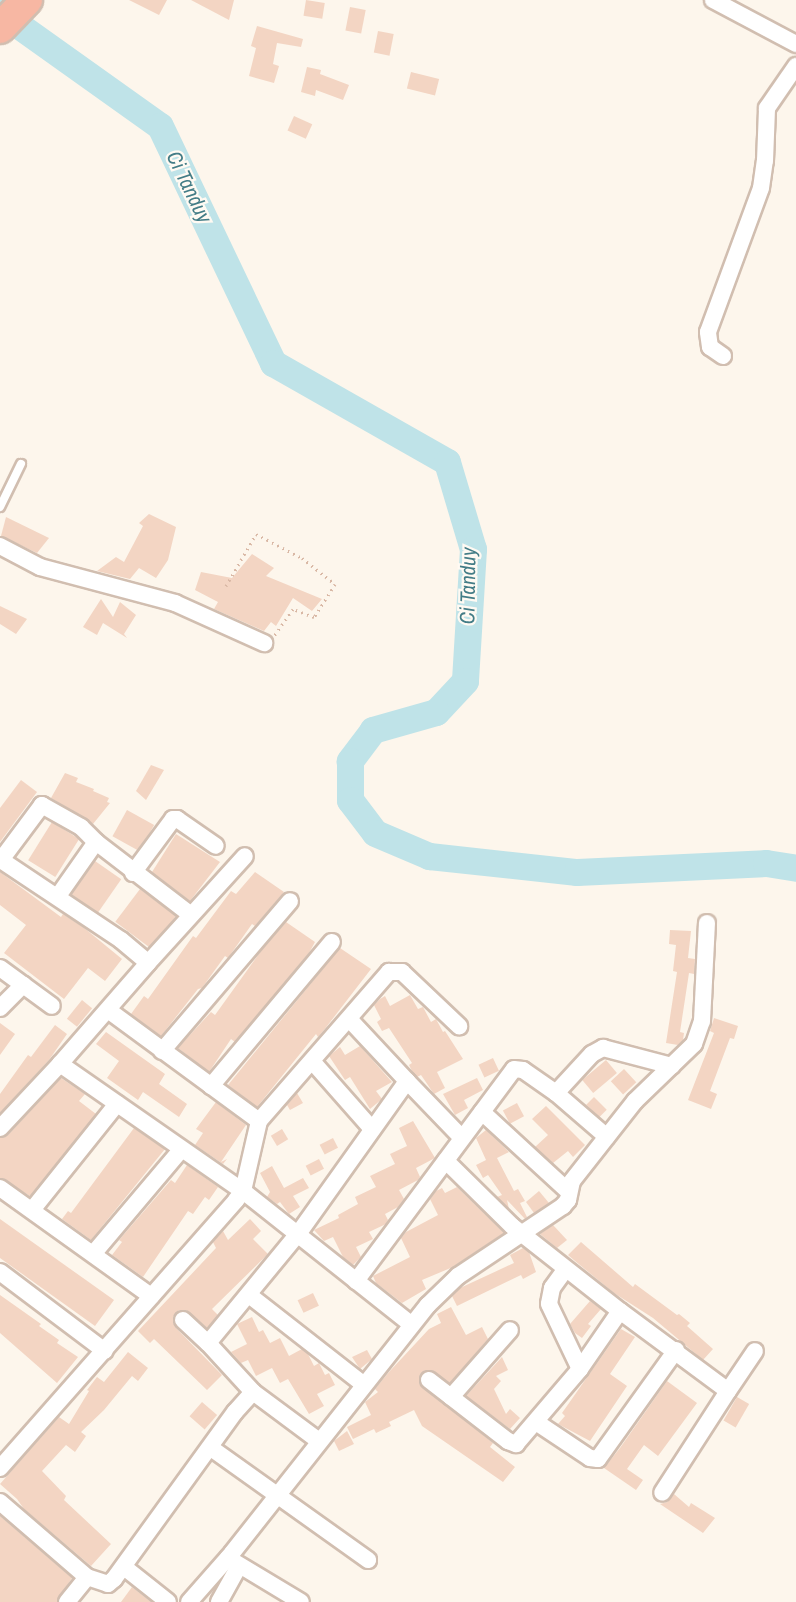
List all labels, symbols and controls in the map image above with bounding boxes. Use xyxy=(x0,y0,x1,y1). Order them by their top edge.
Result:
water label: Ci Tanduy xyxy=(161,147,217,227)
water label: Ci Tanduy xyxy=(455,547,481,625)

